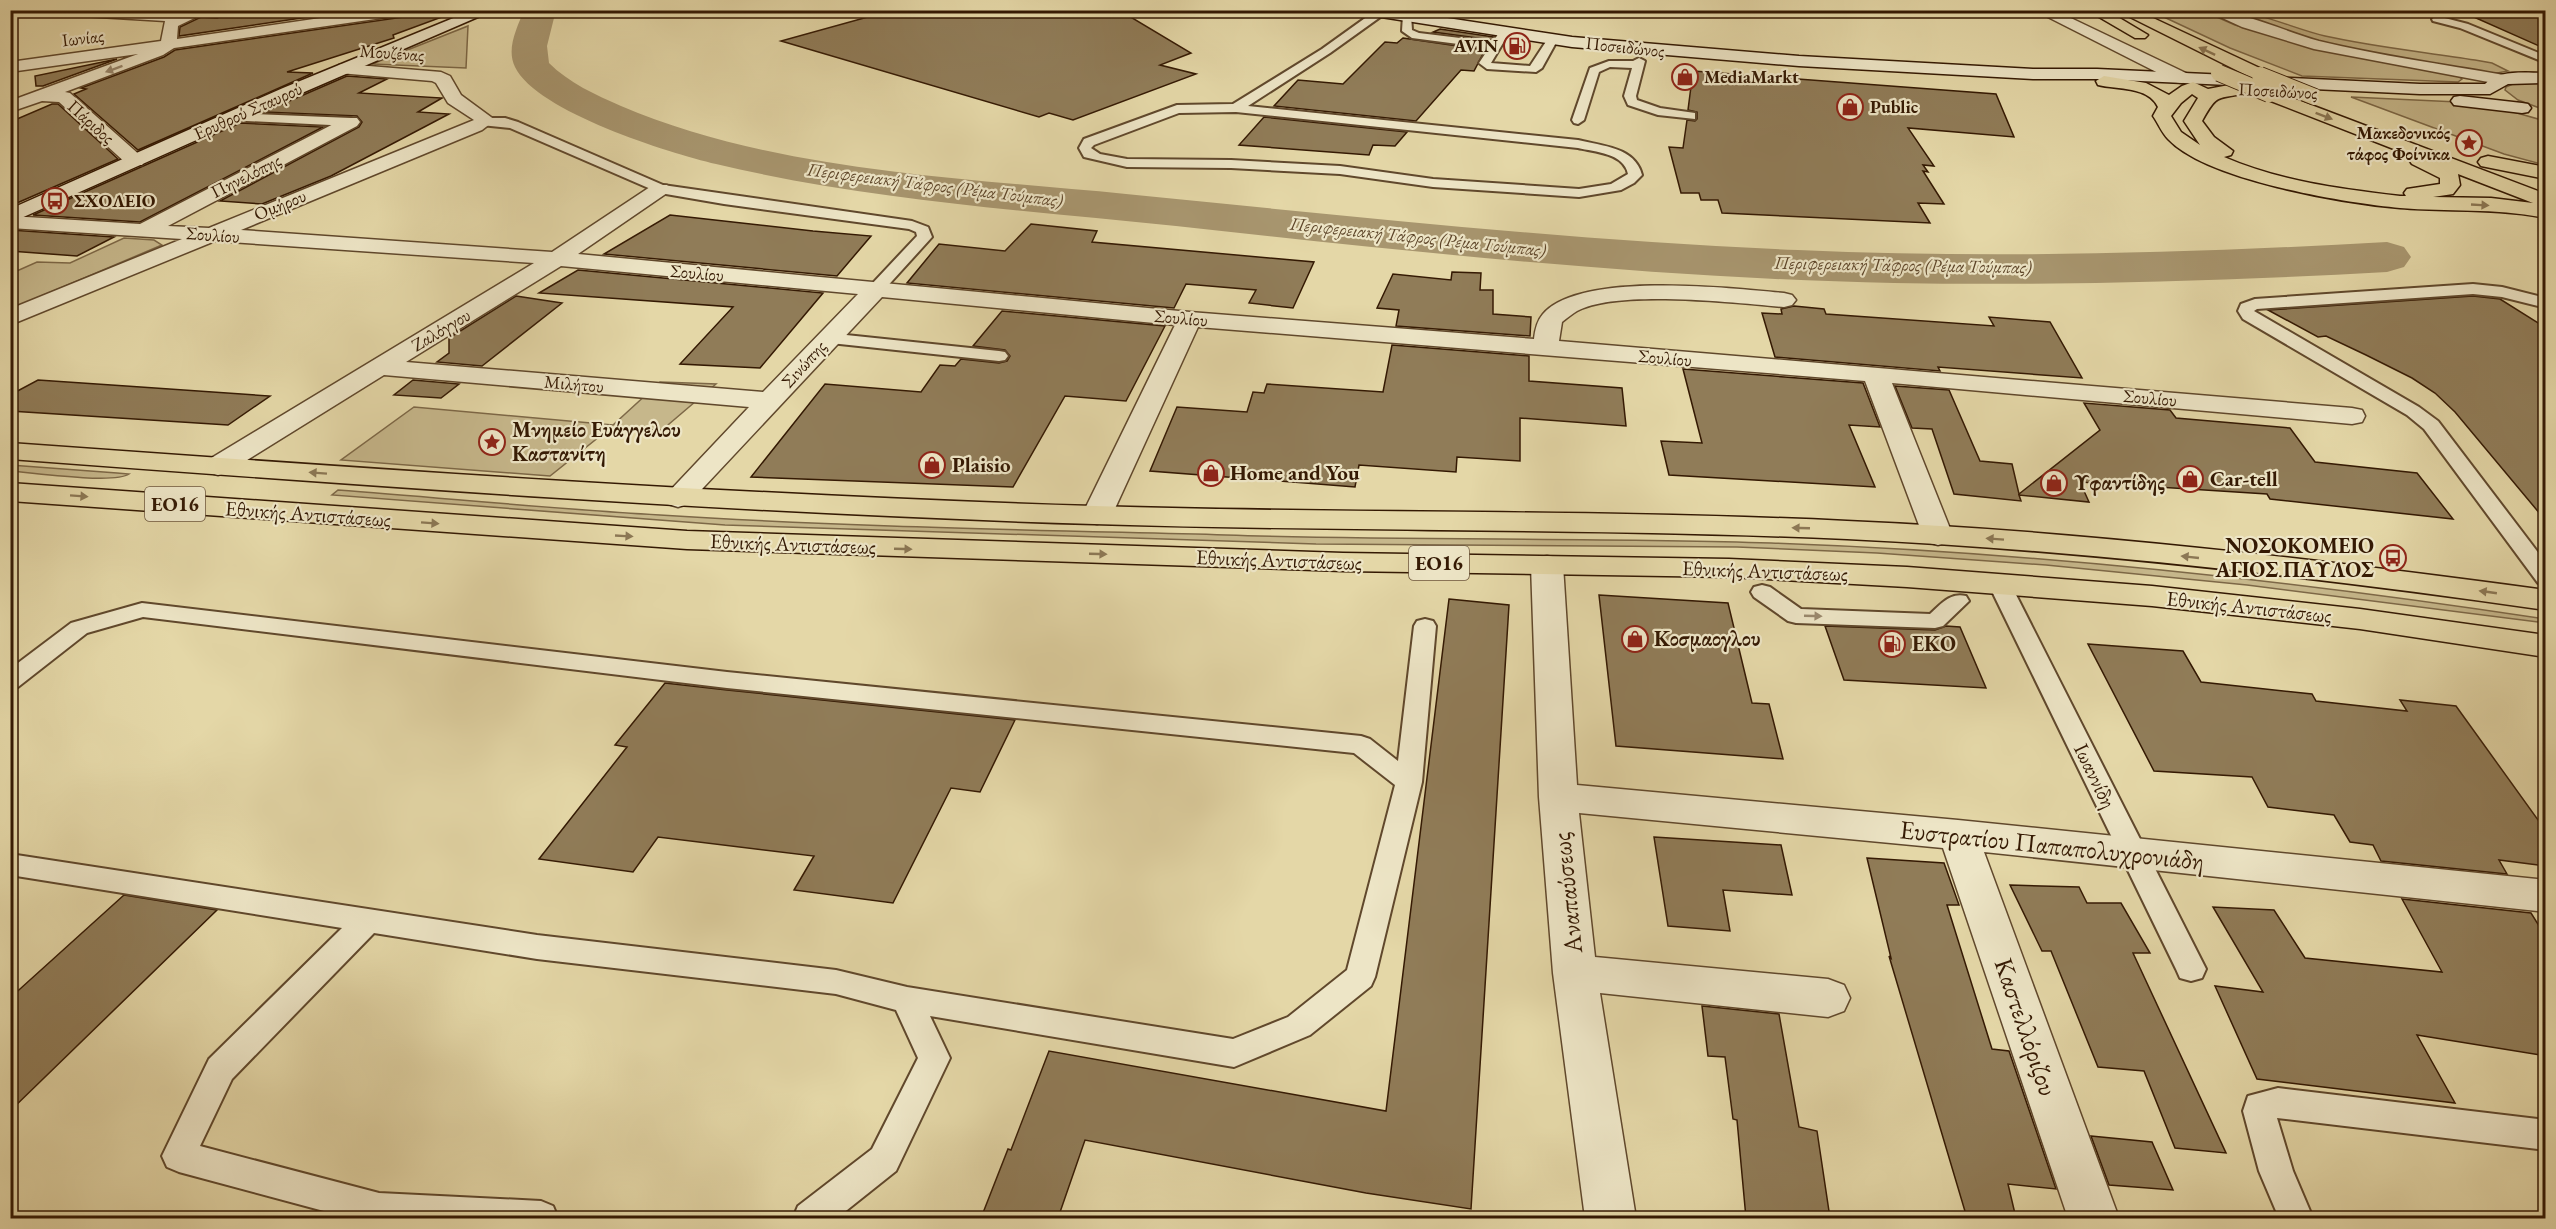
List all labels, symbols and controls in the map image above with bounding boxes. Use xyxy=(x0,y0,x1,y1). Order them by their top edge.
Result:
street label: Ιωνίας xyxy=(61,24,105,51)
fuel station icon: AVIN xyxy=(1502,31,1532,61)
street label: Ποσειδώνος xyxy=(1584,31,1666,62)
place label: AVIN xyxy=(1452,34,1498,57)
street label: Μουζένας xyxy=(359,39,425,66)
one-way arrow xyxy=(2198,47,2215,56)
shop icon: MediaMarkt xyxy=(1670,62,1700,92)
one-way arrow xyxy=(105,64,123,74)
place label: MediaMarkt xyxy=(1704,65,1799,88)
street label: Ερυθρού Σταυρού xyxy=(190,76,306,145)
street label: Ποσειδώνος xyxy=(2238,77,2318,104)
shop icon: Public xyxy=(1835,92,1865,122)
street label: Πάριδος xyxy=(63,94,120,149)
place label: Public xyxy=(1870,95,1919,118)
one-way arrow xyxy=(2315,111,2333,121)
place label: Μακεδονικός τάφος Φοίνικα xyxy=(2347,121,2451,165)
place icon: Μακεδονικός τάφος Φοίνικα xyxy=(2454,128,2484,158)
street label: Πηνελόπης xyxy=(207,148,285,203)
water label: Περιφερειακή Τάφρος (Ρέμα Τούμπας) xyxy=(805,157,1065,212)
street label: Ομήρου xyxy=(250,184,309,225)
bus stop icon: ΣΧΟΛΕΙΟ xyxy=(40,186,70,216)
place label: ΣΧΟΛΕΙΟ xyxy=(74,189,156,212)
one-way arrow xyxy=(2471,200,2490,209)
water label: Περιφερειακή Τάφρος (Ρέμα Τούμπας) xyxy=(1288,212,1548,261)
street label: Σουλίου xyxy=(185,221,241,248)
water label: Περιφερειακή Τάφρος (Ρέμα Τούμπας) xyxy=(1773,251,2032,278)
street label: Σουλίου xyxy=(669,259,725,286)
street label: Ζαλόγγου xyxy=(407,303,475,356)
street label: Σουλίου xyxy=(1153,304,1209,331)
street label: Σινώπης xyxy=(776,335,831,392)
street label: Σουλίου xyxy=(1637,344,1693,371)
street label: Μιλήτου xyxy=(543,369,605,398)
street label: Σουλίου xyxy=(2122,384,2178,411)
place label: Μνημείο Ευάγγελου Καστανίτη xyxy=(512,416,681,467)
place icon: Μνημείο Ευάγγελου Καστανίτη xyxy=(477,427,507,457)
shop icon: Plaisio xyxy=(917,450,947,480)
place label: Plaisio xyxy=(952,451,1011,478)
shop icon: Home and You xyxy=(1196,458,1226,488)
place label: Home and You xyxy=(1230,459,1360,486)
shop icon: Car-tell xyxy=(2175,464,2205,494)
place label: Car-tell xyxy=(2210,465,2278,492)
one-way arrow xyxy=(309,468,328,478)
shop icon: Υφαντίδης xyxy=(2039,468,2069,498)
place label: Υφαντίδης xyxy=(2074,469,2165,496)
road number: ΕΟ16 xyxy=(145,487,205,521)
one-way arrow xyxy=(69,492,88,501)
street label: Εθνικής Αντιστάσεως xyxy=(224,494,392,533)
one-way arrow xyxy=(420,518,439,527)
one-way arrow xyxy=(1791,524,1810,533)
street label: Εθνικής Αντιστάσεως xyxy=(709,527,877,560)
one-way arrow xyxy=(615,532,634,541)
place label: ΝΟΣΟΚΟΜΕΙΟ ΑΓΙΟΣ ΠΑΥΛΟΣ xyxy=(2214,532,2374,583)
one-way arrow xyxy=(1986,535,2005,544)
street label: Εθνικής Αντιστάσεως xyxy=(1195,543,1363,576)
bus stop icon: ΝΟΣΟΚΟΜΕΙΟ ΑΓΙΟΣ ΠΑΥΛΟΣ xyxy=(2378,543,2408,573)
one-way arrow xyxy=(893,544,912,553)
road number: ΕΟ16 xyxy=(1409,546,1469,580)
one-way arrow xyxy=(1088,550,1107,559)
one-way arrow xyxy=(2180,552,2199,562)
street label: Εθνικής Αντιστάσεως xyxy=(1681,554,1849,587)
street label: Εθνικής Αντιστάσεως xyxy=(2165,584,2333,629)
one-way arrow xyxy=(2478,587,2497,596)
one-way arrow xyxy=(1803,612,1822,621)
shop icon: Κοσμαογλου xyxy=(1620,624,1650,654)
place label: Κοσμαογλου xyxy=(1654,625,1761,652)
fuel station icon: ΕΚΟ xyxy=(1877,629,1907,659)
place label: ΕΚΟ xyxy=(1912,630,1956,657)
street label: Ιωαννίδη xyxy=(2068,739,2123,813)
street label: Ευστρατίου Παπαπολυχρονιάδη xyxy=(1898,812,2206,878)
street label: Αναπαύσεως xyxy=(1544,831,1590,956)
street label: Καστελλόριζου xyxy=(1987,954,2065,1100)

